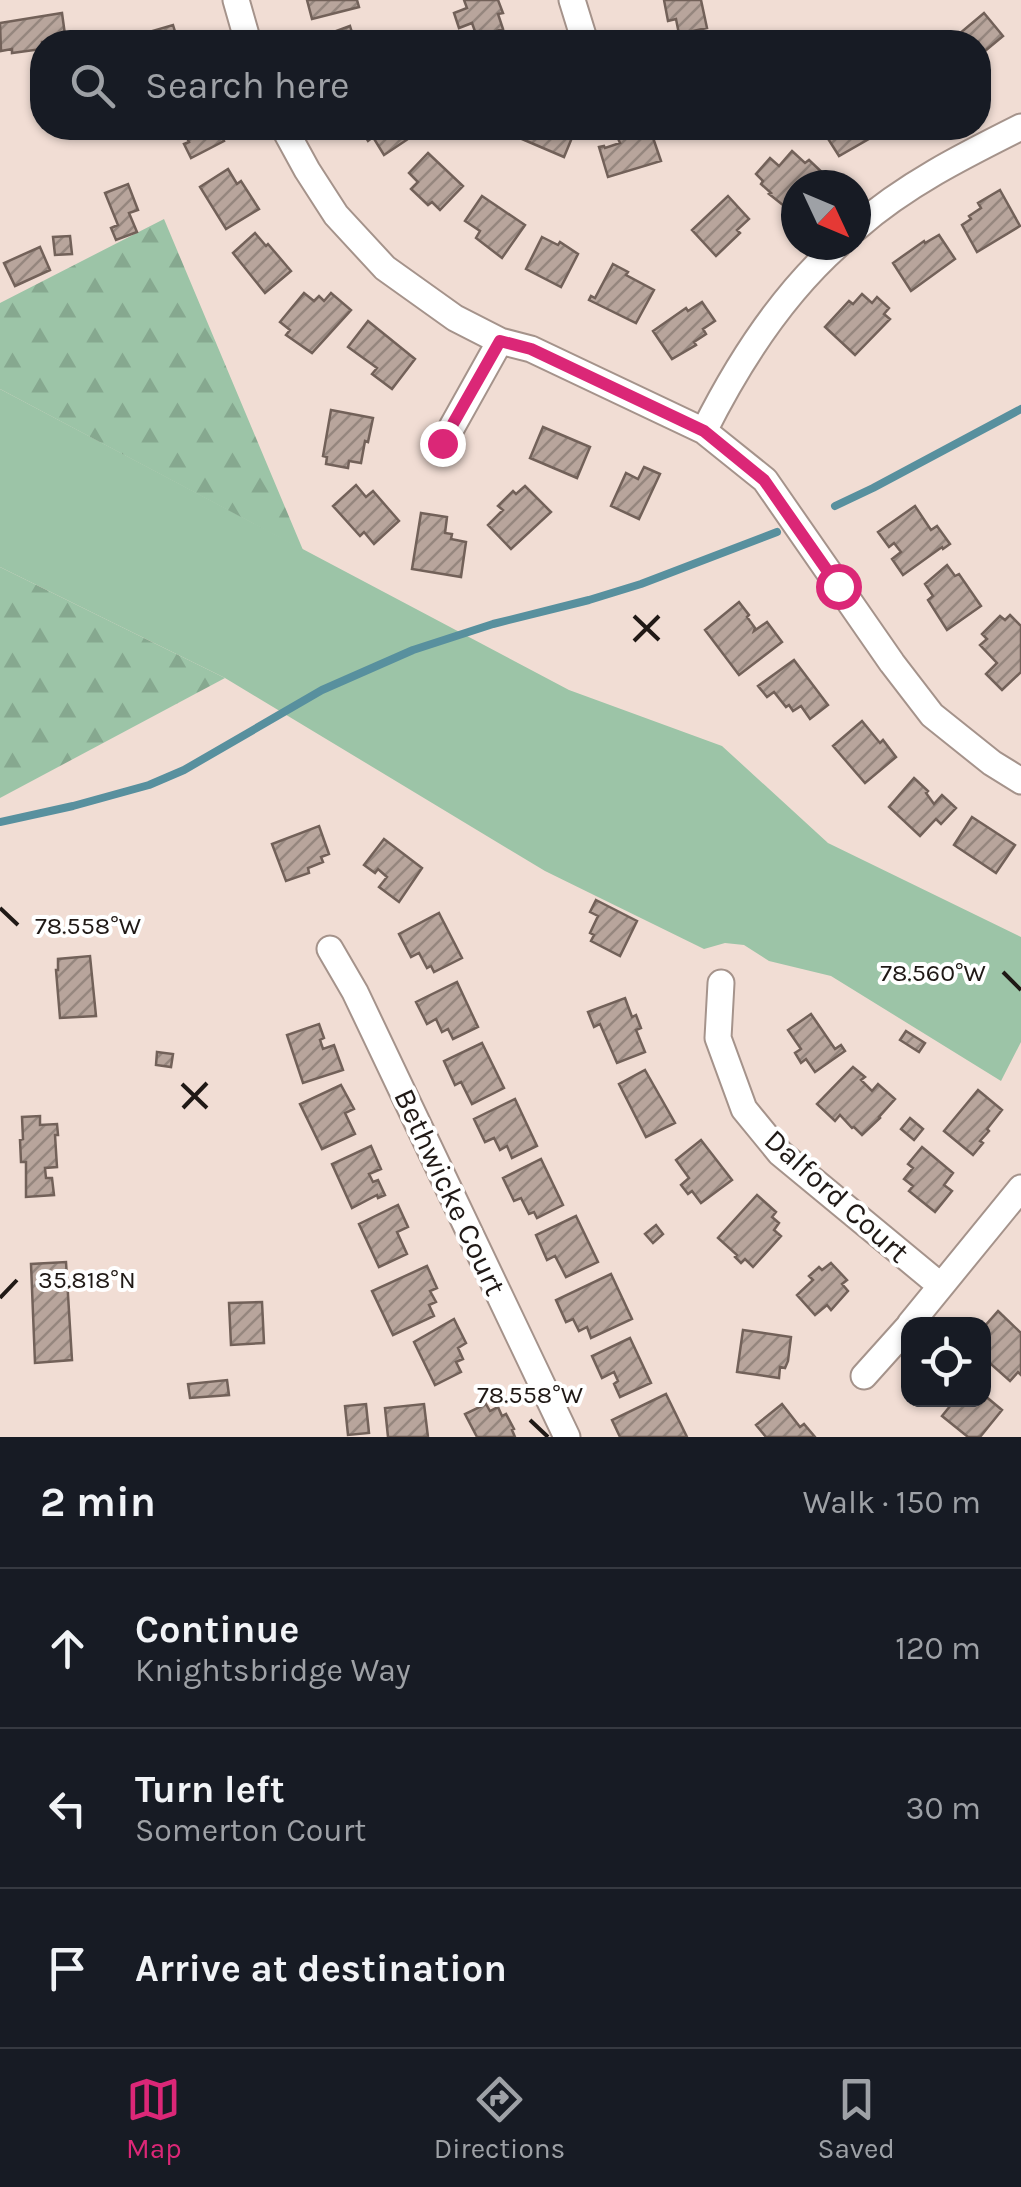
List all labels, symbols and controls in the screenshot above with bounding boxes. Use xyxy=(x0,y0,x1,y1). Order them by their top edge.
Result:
search box xyxy=(30,30,991,140)
icon: search xyxy=(65,58,120,113)
text: Search here xyxy=(145,63,349,108)
north arrow xyxy=(781,170,871,260)
route end xyxy=(420,421,466,467)
route start xyxy=(816,564,862,610)
text: 78.558°W xyxy=(35,911,141,940)
text: 78.560°W xyxy=(880,958,986,987)
street label: Bethwicke Court xyxy=(386,1083,514,1301)
street label: Dalford Court xyxy=(757,1122,917,1270)
text: 35.818°N xyxy=(38,1265,136,1294)
map controls xyxy=(901,1317,991,1407)
button: locate xyxy=(901,1317,991,1407)
text: 78.558°W xyxy=(477,1380,583,1409)
text: 2 min xyxy=(40,1477,156,1527)
text: Walk · 150 m xyxy=(803,1484,981,1521)
text: Continue xyxy=(135,1607,299,1652)
icon: ahead xyxy=(40,1621,95,1676)
text: 120 m xyxy=(895,1630,981,1667)
text: Knightsbridge Way xyxy=(135,1652,411,1689)
text: Turn left xyxy=(135,1767,285,1812)
icon: left xyxy=(40,1781,95,1836)
text: 30 m xyxy=(906,1790,981,1827)
text: Somerton Court xyxy=(135,1812,366,1849)
icon: arrive xyxy=(40,1941,95,1996)
text: Arrive at destination xyxy=(135,1946,507,1991)
tab: Map xyxy=(126,2072,182,2165)
tab: Directions xyxy=(434,2072,565,2165)
tab: Saved xyxy=(817,2072,895,2165)

